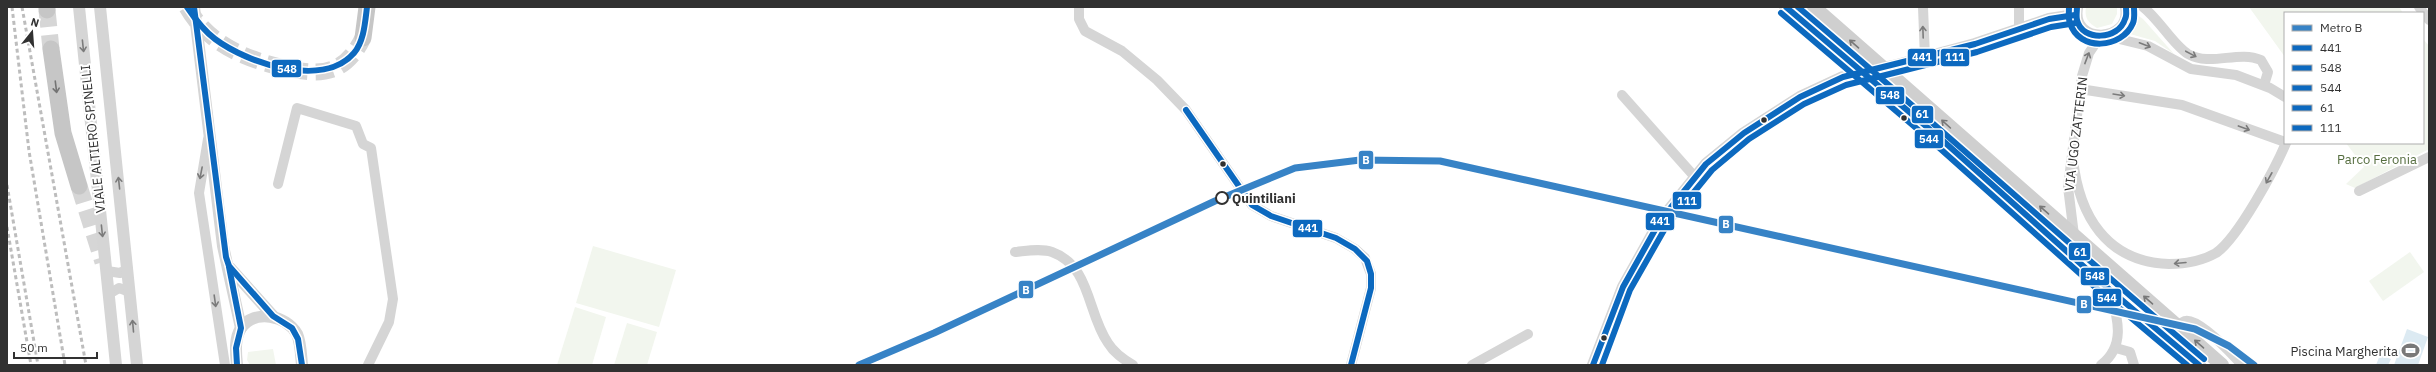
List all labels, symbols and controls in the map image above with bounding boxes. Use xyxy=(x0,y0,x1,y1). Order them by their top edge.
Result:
north arrow xyxy=(12,12,52,52)
legend xyxy=(2284,12,2424,144)
text: N xyxy=(29,15,41,30)
text: Metro B xyxy=(2320,20,2362,35)
one-way arrow xyxy=(1920,26,1927,39)
one-way arrow xyxy=(79,39,87,52)
one-way arrow xyxy=(1849,39,1860,48)
text: 441 xyxy=(2320,40,2342,55)
one-way arrow xyxy=(2138,42,2150,50)
line badge: 441 xyxy=(1907,48,1937,67)
line badge: 111 xyxy=(1940,48,1970,67)
text: 441 xyxy=(1912,50,1932,64)
text: 111 xyxy=(1945,50,1965,64)
one-way arrow xyxy=(2184,51,2196,58)
one-way arrow xyxy=(2083,53,2091,65)
line badge: 548 xyxy=(271,59,302,78)
text: 548 xyxy=(2320,60,2342,75)
text: 548 xyxy=(277,62,297,76)
street label: VIALE ALTIERO SPINELLI xyxy=(77,64,109,214)
street label: VIA UGO ZATTERIN xyxy=(2061,76,2091,192)
one-way arrow xyxy=(52,80,60,93)
text: 544 xyxy=(2320,80,2342,95)
line badge: 548 xyxy=(1875,86,1905,105)
text: 548 xyxy=(1880,88,1900,102)
one-way arrow xyxy=(2112,91,2125,99)
text: 61 xyxy=(2320,100,2334,115)
line badge: 61 xyxy=(1911,105,1934,124)
text: 61 xyxy=(1915,107,1929,121)
unlabelled marker xyxy=(1899,113,1909,123)
unlabelled marker xyxy=(1759,115,1769,125)
one-way arrow xyxy=(1941,119,1951,129)
text: 111 xyxy=(2320,120,2342,135)
one-way arrow xyxy=(2238,124,2250,132)
line badge: 544 xyxy=(1914,129,1944,149)
text: 544 xyxy=(1919,132,1939,146)
line badge: B xyxy=(1358,150,1374,170)
park label: Parco Feronia xyxy=(2337,151,2417,168)
text: B xyxy=(1362,153,1370,167)
unlabelled marker xyxy=(1218,159,1228,169)
one-way arrow xyxy=(197,166,205,179)
one-way arrow xyxy=(2265,172,2272,184)
one-way arrow xyxy=(115,177,123,190)
place label: Quintiliani xyxy=(1232,190,1296,207)
marker: Quintiliani xyxy=(1215,191,1229,205)
line badge: 111 xyxy=(1672,191,1702,210)
text: 111 xyxy=(1677,194,1697,208)
one-way arrow xyxy=(2039,205,2049,214)
line badge: 441 xyxy=(1645,212,1675,231)
text: 441 xyxy=(1650,214,1670,228)
line badge: B xyxy=(1718,215,1734,234)
text: B xyxy=(1722,217,1730,231)
line badge: 441 xyxy=(1292,219,1323,238)
text: 441 xyxy=(1298,221,1318,235)
one-way arrow xyxy=(99,224,106,237)
line badge: 61 xyxy=(2068,242,2091,261)
text: 61 xyxy=(2073,245,2087,259)
one-way arrow xyxy=(2174,260,2187,267)
line badge: 548 xyxy=(2080,267,2110,286)
text: 548 xyxy=(2085,269,2105,283)
line badge: B xyxy=(1018,280,1034,299)
text: B xyxy=(1022,283,1030,297)
line badge: 544 xyxy=(2092,288,2122,307)
text: 544 xyxy=(2097,291,2117,305)
one-way arrow xyxy=(211,294,219,307)
line badge: B xyxy=(2076,295,2092,314)
one-way arrow xyxy=(2143,296,2153,305)
text: B xyxy=(2080,297,2088,311)
one-way arrow xyxy=(130,320,137,333)
unlabelled marker xyxy=(1599,333,1609,343)
scale bar xyxy=(14,334,97,360)
text: 50 m xyxy=(20,340,48,355)
one-way arrow xyxy=(2194,340,2204,349)
sports icon: Piscina Margherita xyxy=(2401,341,2421,361)
place label: Piscina Margherita xyxy=(2290,343,2398,360)

